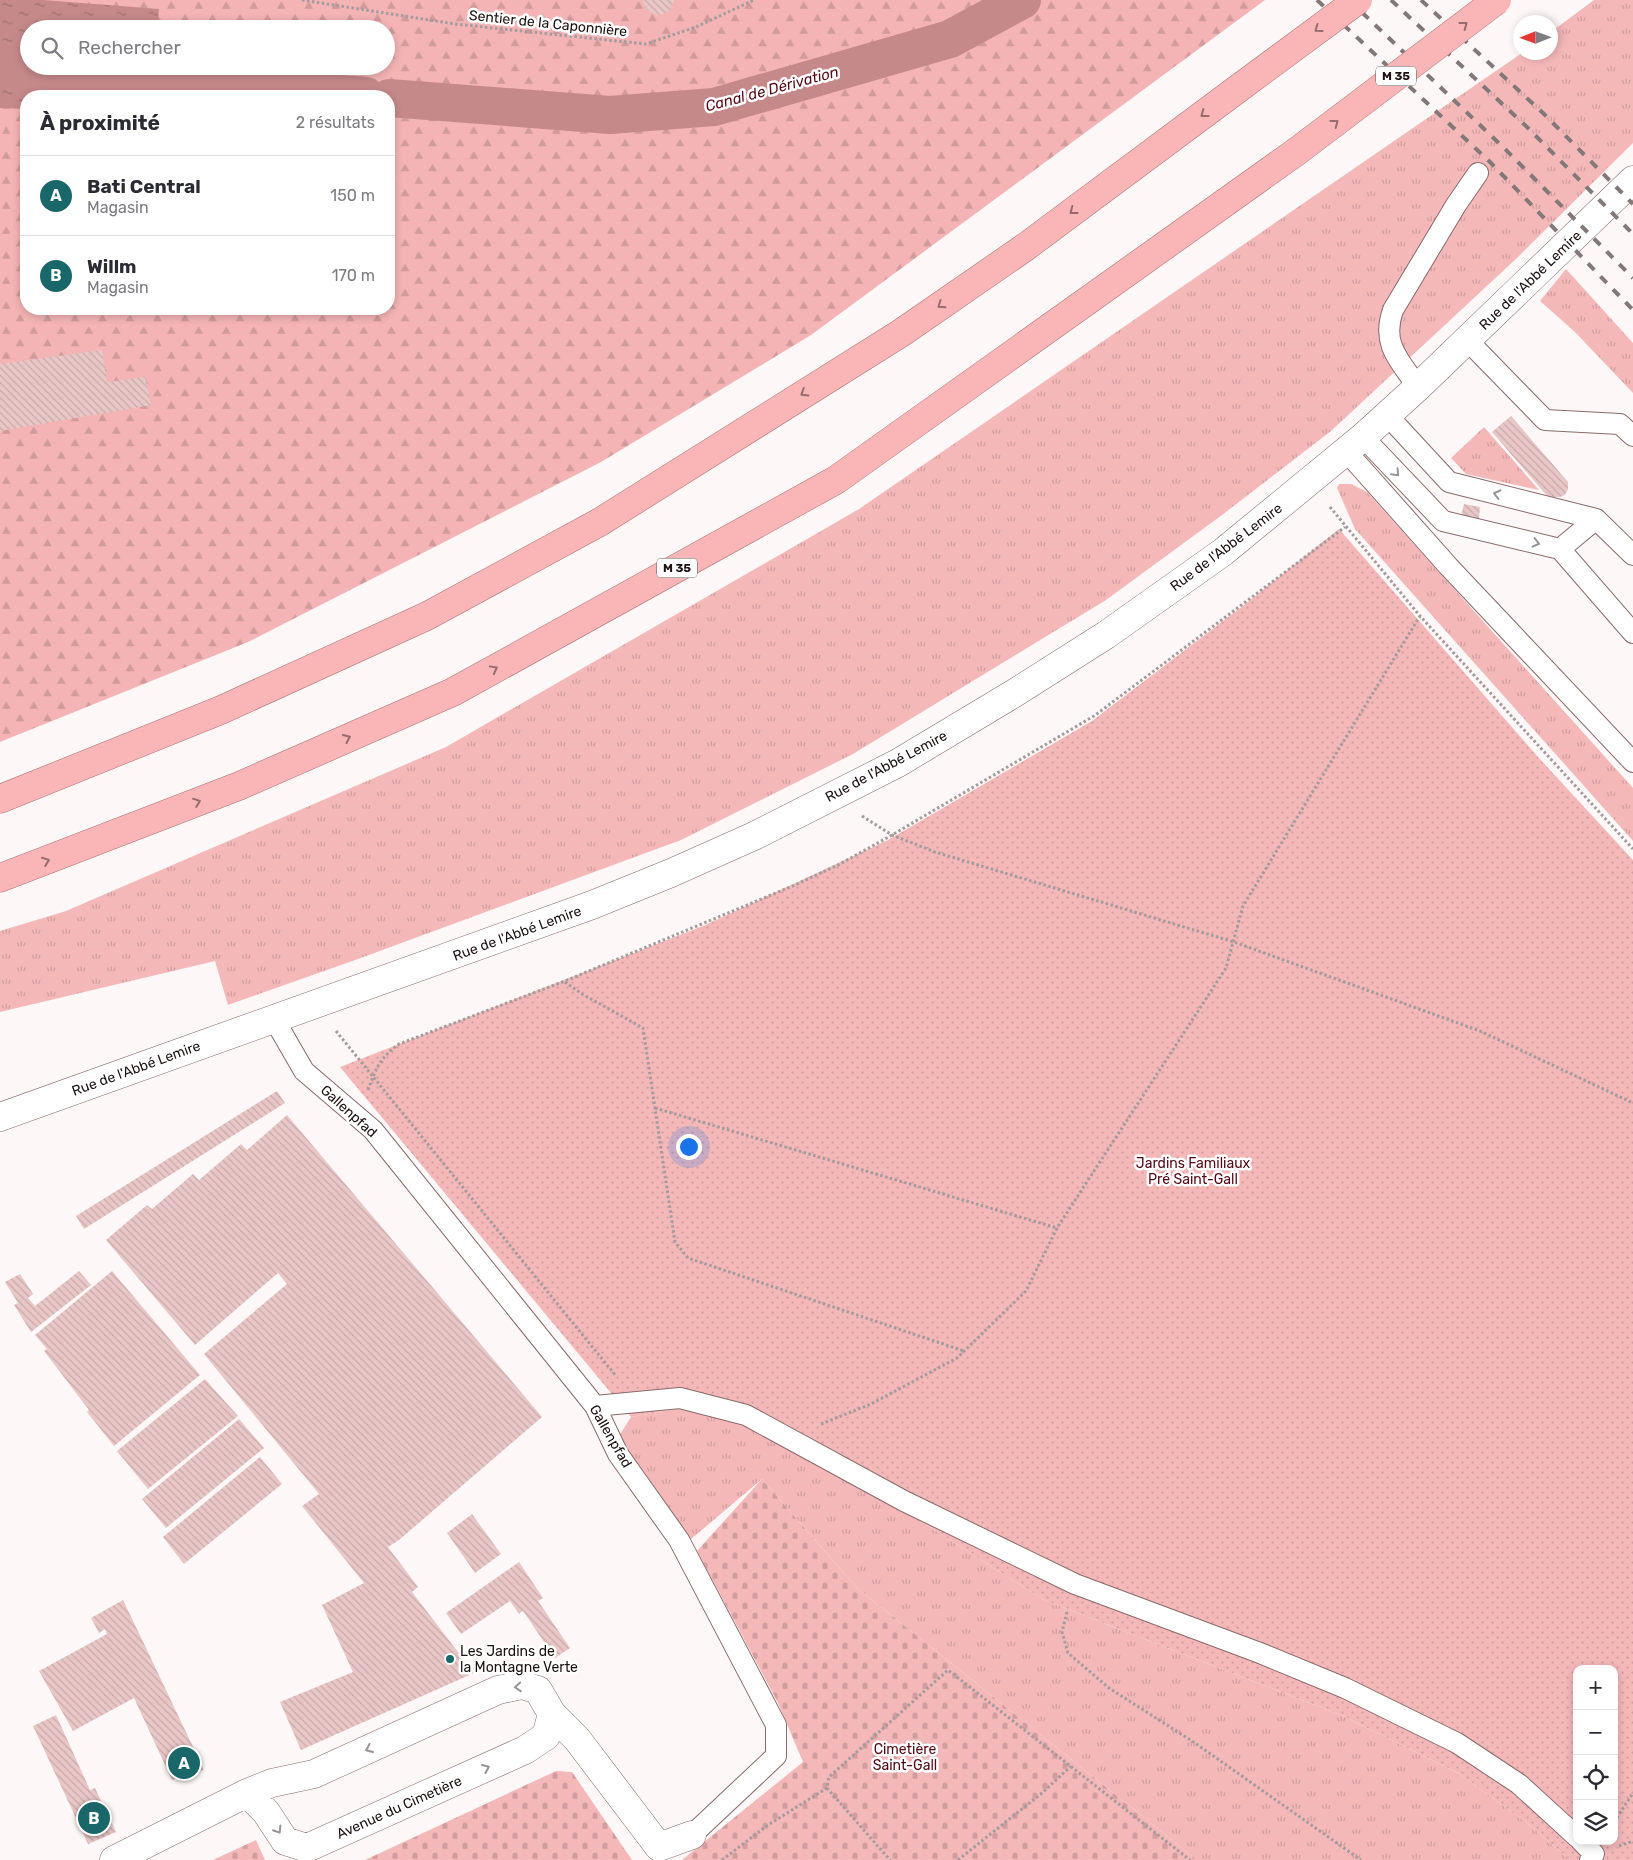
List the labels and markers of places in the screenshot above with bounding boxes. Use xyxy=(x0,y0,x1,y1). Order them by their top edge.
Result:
place label: Les Jardins de la Montagne Verte xyxy=(460,1643,578,1676)
marker: Les Jardins de la Montagne Verte xyxy=(444,1653,456,1665)
pin: A xyxy=(168,1744,200,1782)
pin: B xyxy=(78,1799,110,1837)

